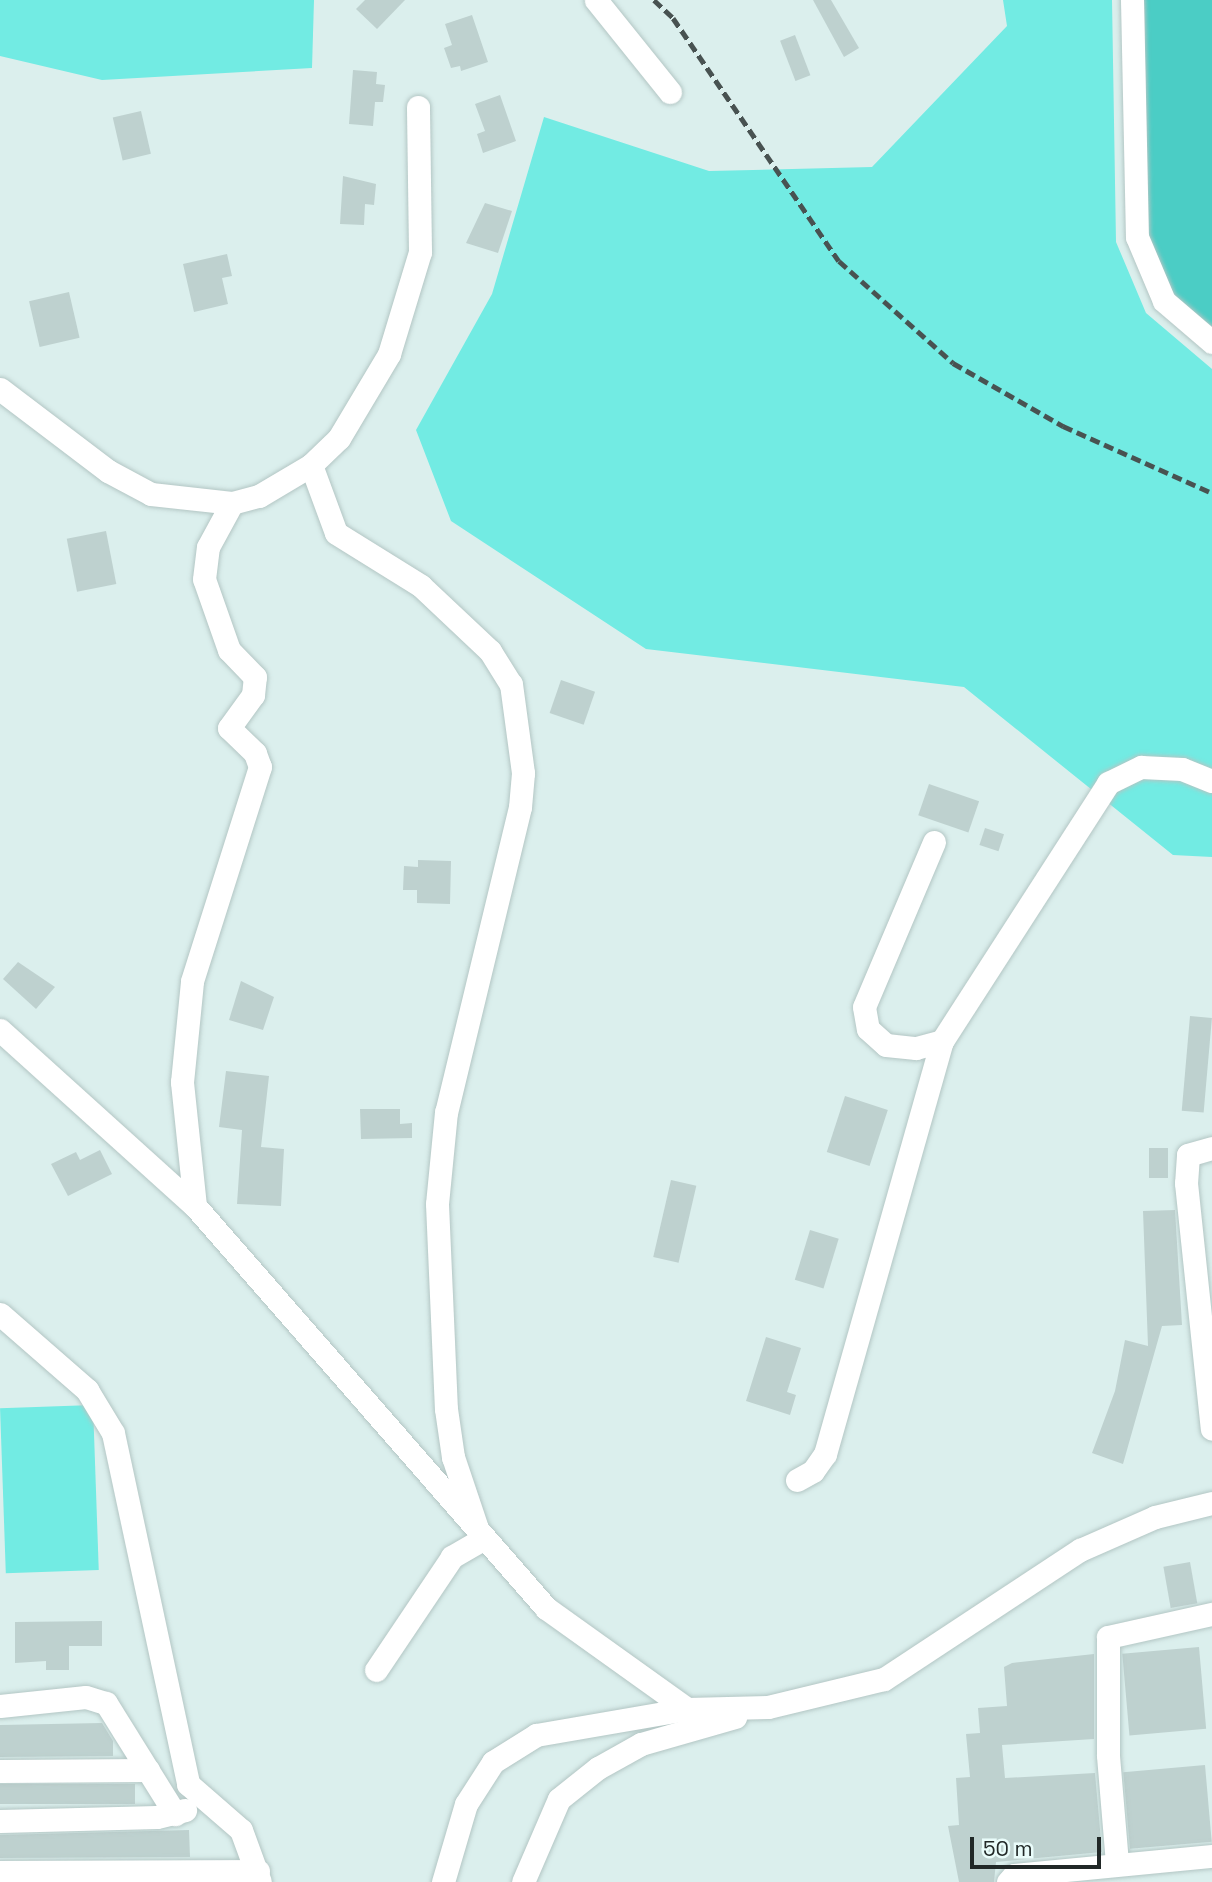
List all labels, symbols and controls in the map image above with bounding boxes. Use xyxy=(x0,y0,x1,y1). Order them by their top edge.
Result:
scale bar xyxy=(974,1822,1105,1866)
text: 50 m xyxy=(983,1835,1033,1862)

